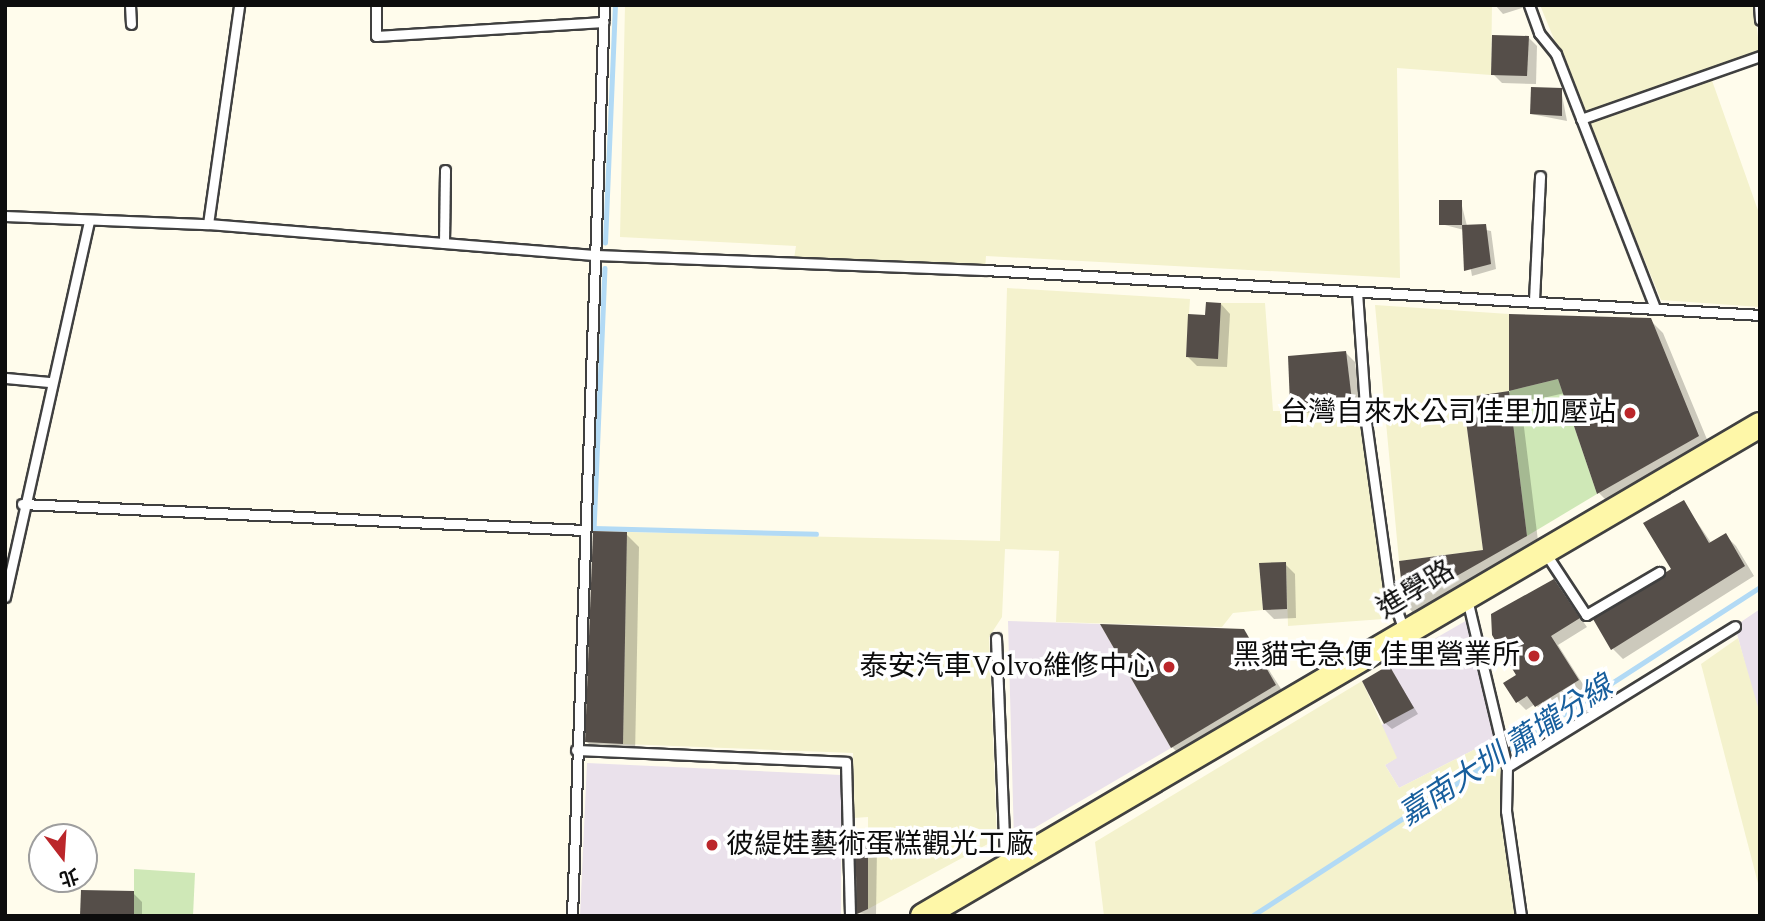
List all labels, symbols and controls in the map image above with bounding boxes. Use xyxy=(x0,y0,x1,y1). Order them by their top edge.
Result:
place label: 台灣自來水公司佳里加壓站 xyxy=(1280,396,1616,430)
marker: 台灣自來水公司佳里加壓站 xyxy=(1622,405,1638,421)
street label: 進學路 xyxy=(1371,554,1461,626)
place label: 黑貓宅急便 佳里營業所 xyxy=(1233,639,1520,673)
marker: 黑貓宅急便 佳里營業所 xyxy=(1526,648,1542,664)
place label: 泰安汽車Volvo維修中心 xyxy=(860,650,1155,684)
marker: 泰安汽車Volvo維修中心 xyxy=(1161,659,1177,675)
water label: 嘉南大圳 蕭壠分線 xyxy=(1393,669,1619,833)
north arrow xyxy=(28,823,98,893)
place label: 彼緹娃藝術蛋糕觀光工廠 xyxy=(726,828,1034,862)
marker: 彼緹娃藝術蛋糕觀光工廠 xyxy=(704,837,720,853)
text: 北 xyxy=(55,860,82,893)

